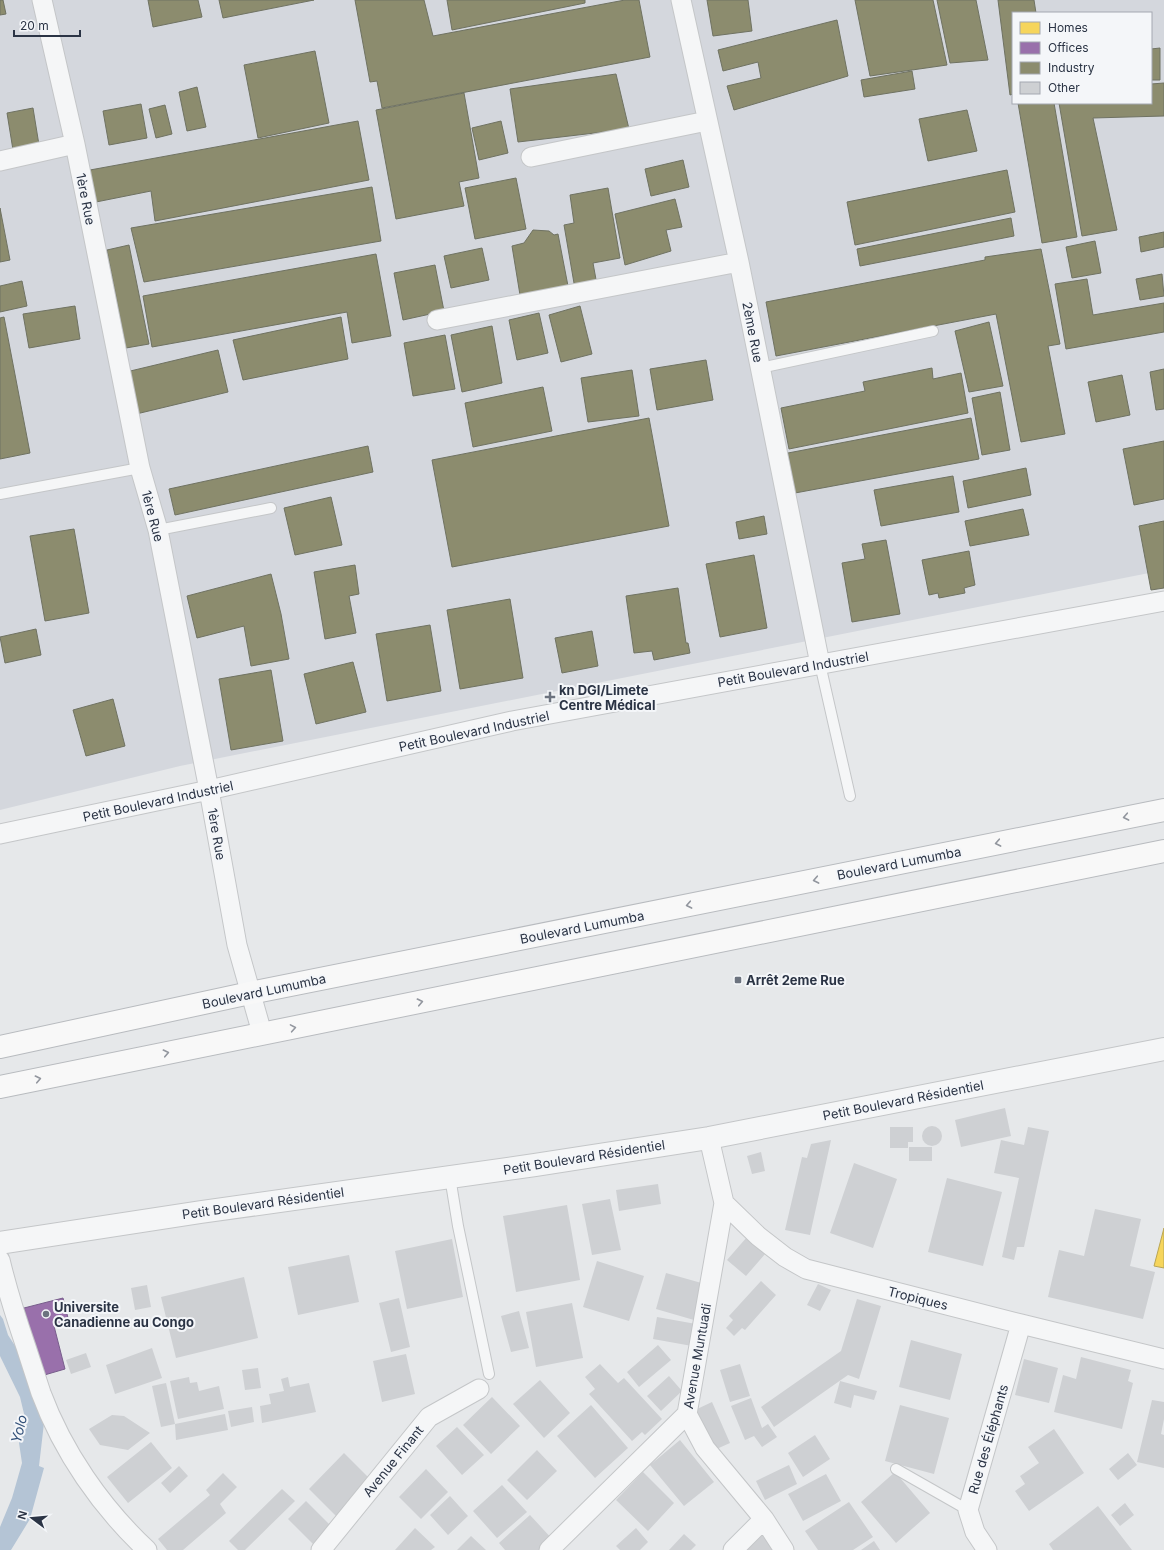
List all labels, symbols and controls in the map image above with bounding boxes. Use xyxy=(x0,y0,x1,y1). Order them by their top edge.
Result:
scale bar xyxy=(14,12,80,38)
legend xyxy=(1012,12,1152,104)
text: 20 m xyxy=(20,18,49,33)
text: Homes xyxy=(1048,20,1088,35)
text: Offices xyxy=(1048,40,1089,55)
text: Industry xyxy=(1048,60,1095,75)
text: Other xyxy=(1048,80,1080,95)
street label: 1ère Rue xyxy=(73,172,99,226)
street label: 2ème Rue xyxy=(739,300,767,364)
street label: 1ère Rue xyxy=(138,489,168,543)
street label: Petit Boulevard Industriel xyxy=(716,648,870,690)
place label: kn DGI/Limete Centre Médical xyxy=(559,682,655,713)
marker: kn DGI/Limete Centre Médical xyxy=(544,691,556,703)
street label: Petit Boulevard Industriel xyxy=(397,707,551,755)
street label: Petit Boulevard Industriel xyxy=(81,777,235,825)
street label: 1ère Rue xyxy=(205,807,229,861)
one-way arrow xyxy=(1123,813,1129,821)
one-way arrow xyxy=(995,838,1001,847)
street label: Boulevard Lumumba xyxy=(836,843,962,883)
one-way arrow xyxy=(813,875,819,883)
one-way arrow xyxy=(685,901,692,909)
street label: Boulevard Lumumba xyxy=(519,907,645,947)
street label: Boulevard Lumumba xyxy=(201,970,327,1012)
place label: Arrêt 2eme Rue xyxy=(746,972,845,988)
marker: Arrêt 2eme Rue xyxy=(733,975,743,985)
one-way arrow xyxy=(417,998,424,1006)
one-way arrow xyxy=(290,1024,296,1032)
one-way arrow xyxy=(162,1049,169,1057)
one-way arrow xyxy=(35,1075,41,1084)
street label: Petit Boulevard Résidentiel xyxy=(821,1077,985,1123)
street label: Petit Boulevard Résidentiel xyxy=(502,1136,666,1178)
street label: Petit Boulevard Résidentiel xyxy=(181,1184,345,1222)
street label: Tropiques xyxy=(886,1283,950,1313)
place label: Universite Canadienne au Congo xyxy=(54,1299,194,1330)
street label: Avenue Muntuadi xyxy=(680,1302,714,1410)
marker: Universite Canadienne au Congo xyxy=(41,1309,51,1319)
street label: Rue des Éléphants xyxy=(965,1382,1011,1496)
water label: Yolo xyxy=(7,1413,30,1445)
street label: Avenue Finant xyxy=(359,1422,427,1500)
north arrow xyxy=(12,1498,52,1538)
text: N xyxy=(15,1509,30,1521)

